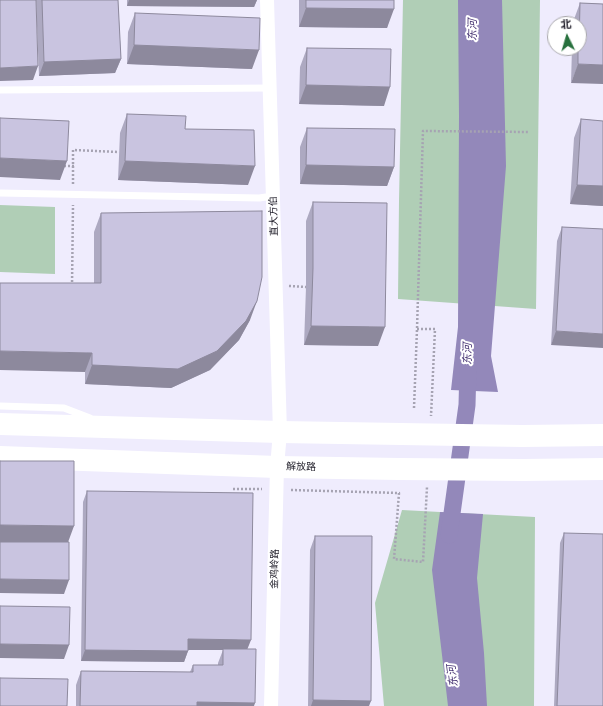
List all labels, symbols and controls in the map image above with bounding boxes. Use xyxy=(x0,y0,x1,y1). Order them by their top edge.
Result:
north arrow xyxy=(547,16,587,56)
text: 北 xyxy=(560,18,572,31)
water label: 东河 xyxy=(466,19,480,41)
street label: 直大方伯 xyxy=(267,196,281,236)
water label: 东河 xyxy=(461,343,475,365)
street label: 解放路 xyxy=(286,461,316,473)
street label: 金鸡岭路 xyxy=(269,549,281,589)
water label: 东河 xyxy=(445,664,461,688)

